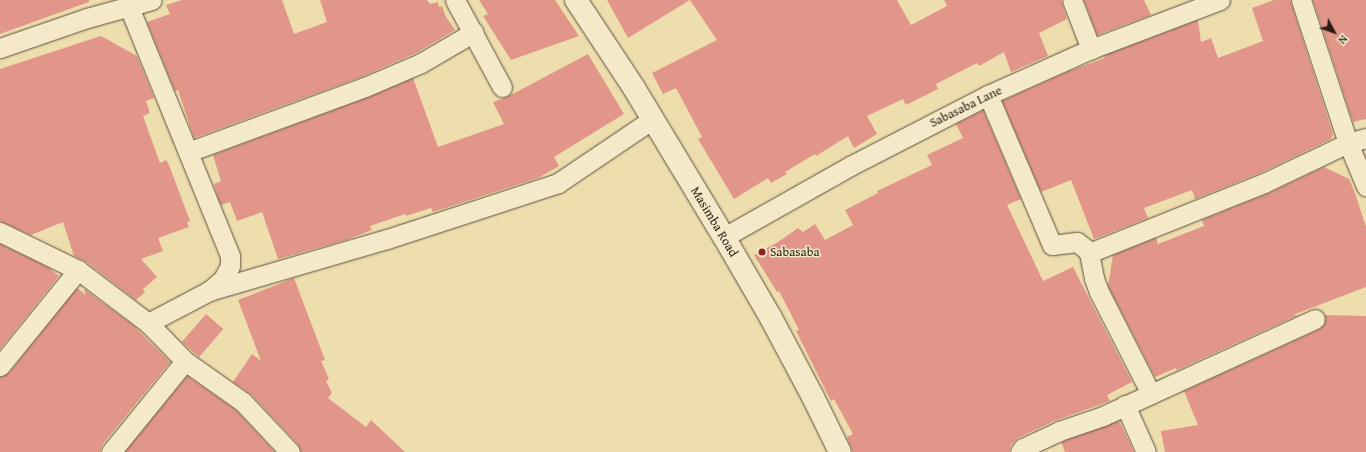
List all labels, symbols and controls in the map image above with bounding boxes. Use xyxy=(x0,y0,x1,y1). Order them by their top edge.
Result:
north arrow xyxy=(1314,12,1354,52)
text: N xyxy=(1335,32,1352,48)
street label: Sabasaba Lane xyxy=(927,83,1005,131)
street label: Masimba Road xyxy=(687,184,741,260)
place label: Sabasaba xyxy=(770,244,820,260)
marker: Sabasaba xyxy=(757,247,767,257)

